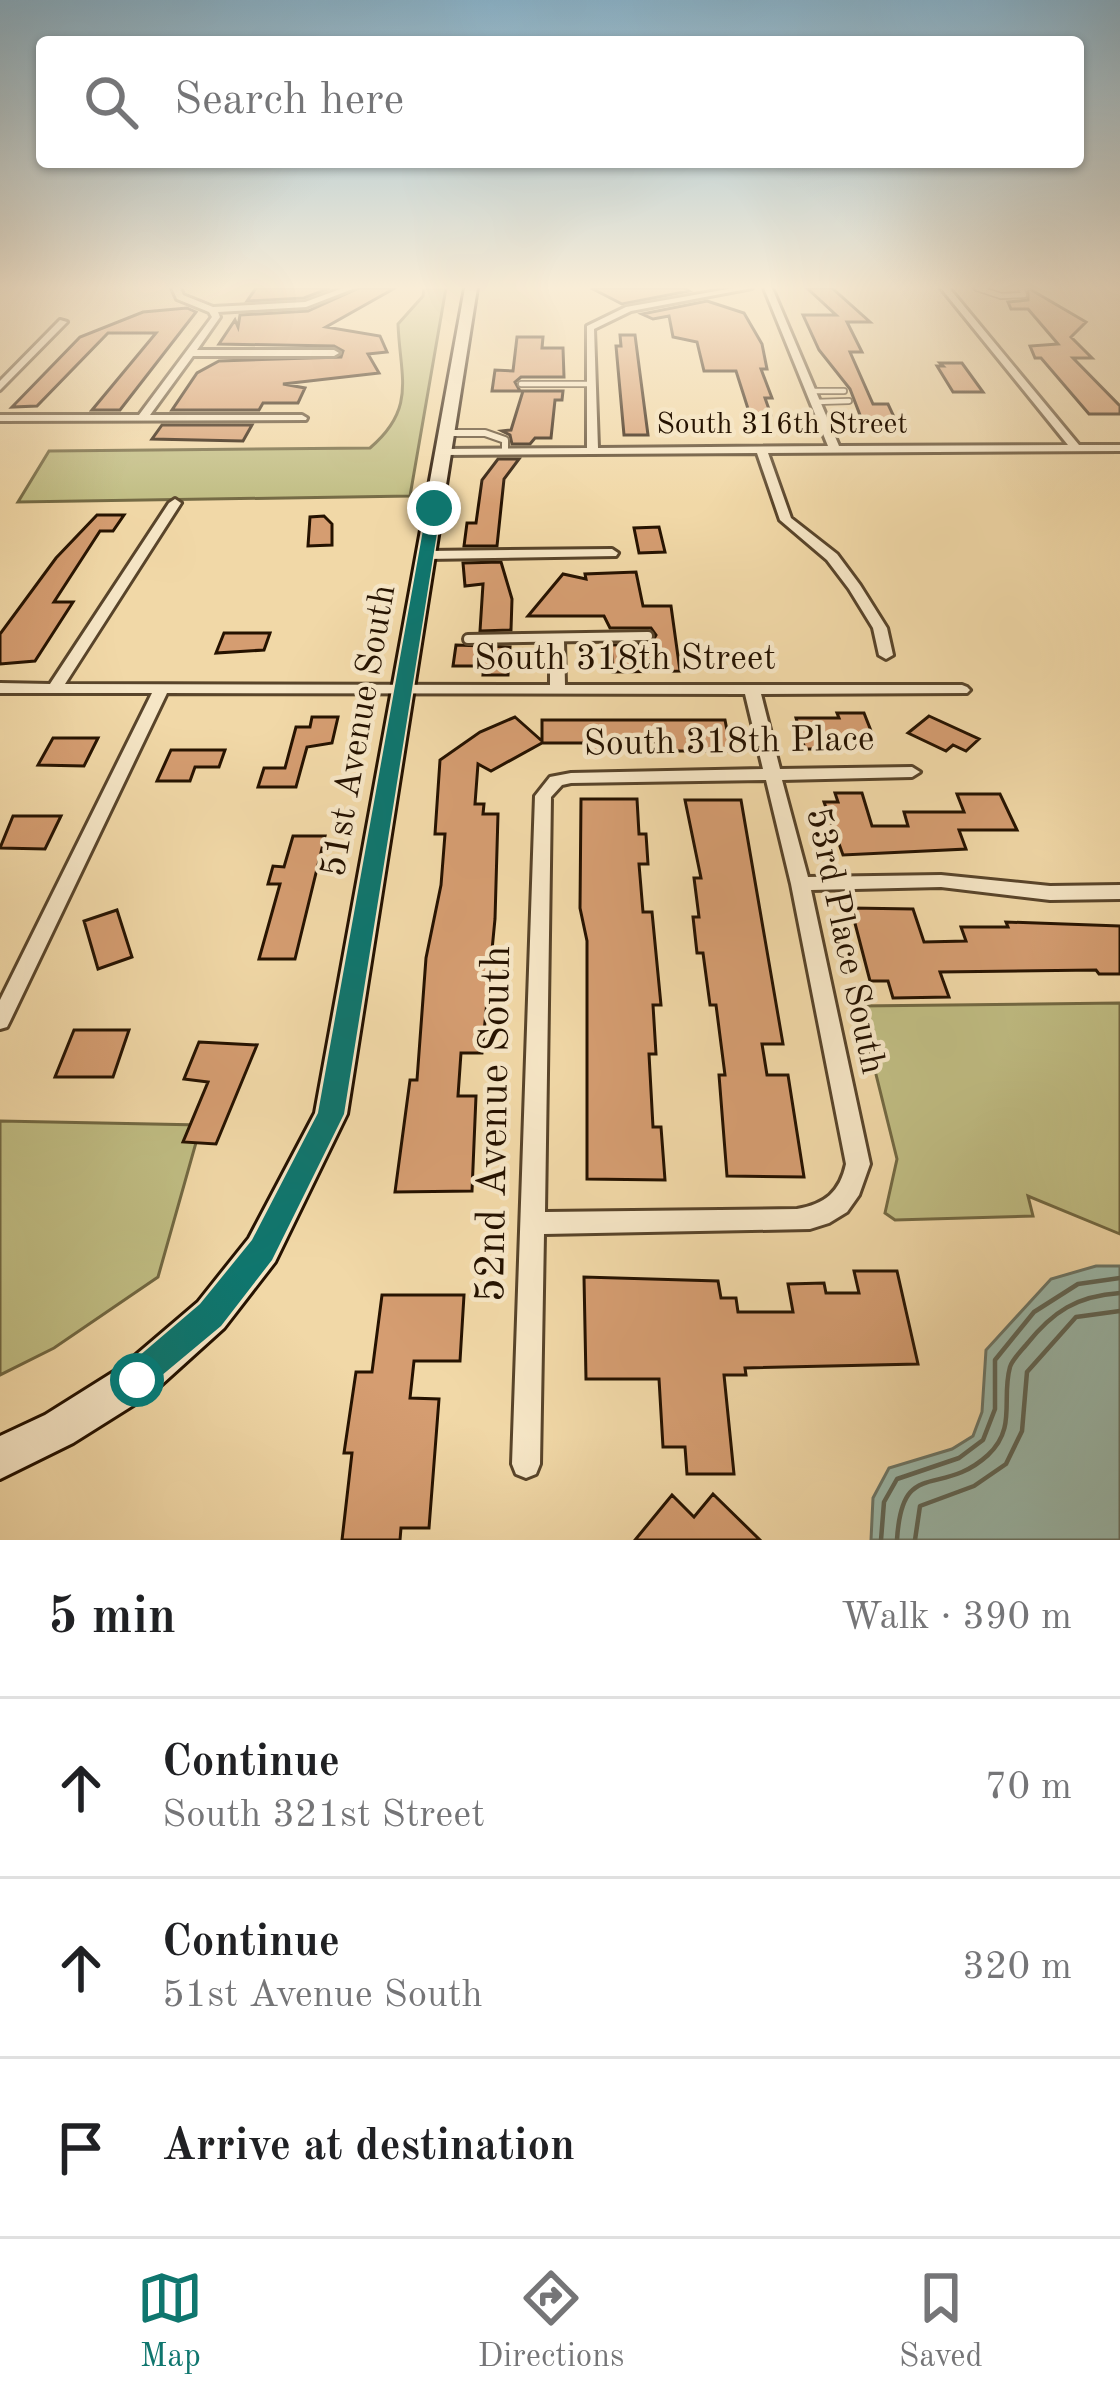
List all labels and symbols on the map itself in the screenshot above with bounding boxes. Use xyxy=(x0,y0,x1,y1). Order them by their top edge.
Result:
street label: South 316th Street xyxy=(656,410,908,440)
route end xyxy=(407,481,461,535)
street label: 51st Avenue South xyxy=(317,582,403,880)
street label: South 318th Street xyxy=(474,642,776,678)
street label: South 318th Place xyxy=(583,722,875,764)
street label: 53rd Place South xyxy=(798,805,890,1077)
street label: 52nd Avenue South xyxy=(471,945,519,1303)
route start xyxy=(110,1353,164,1407)

